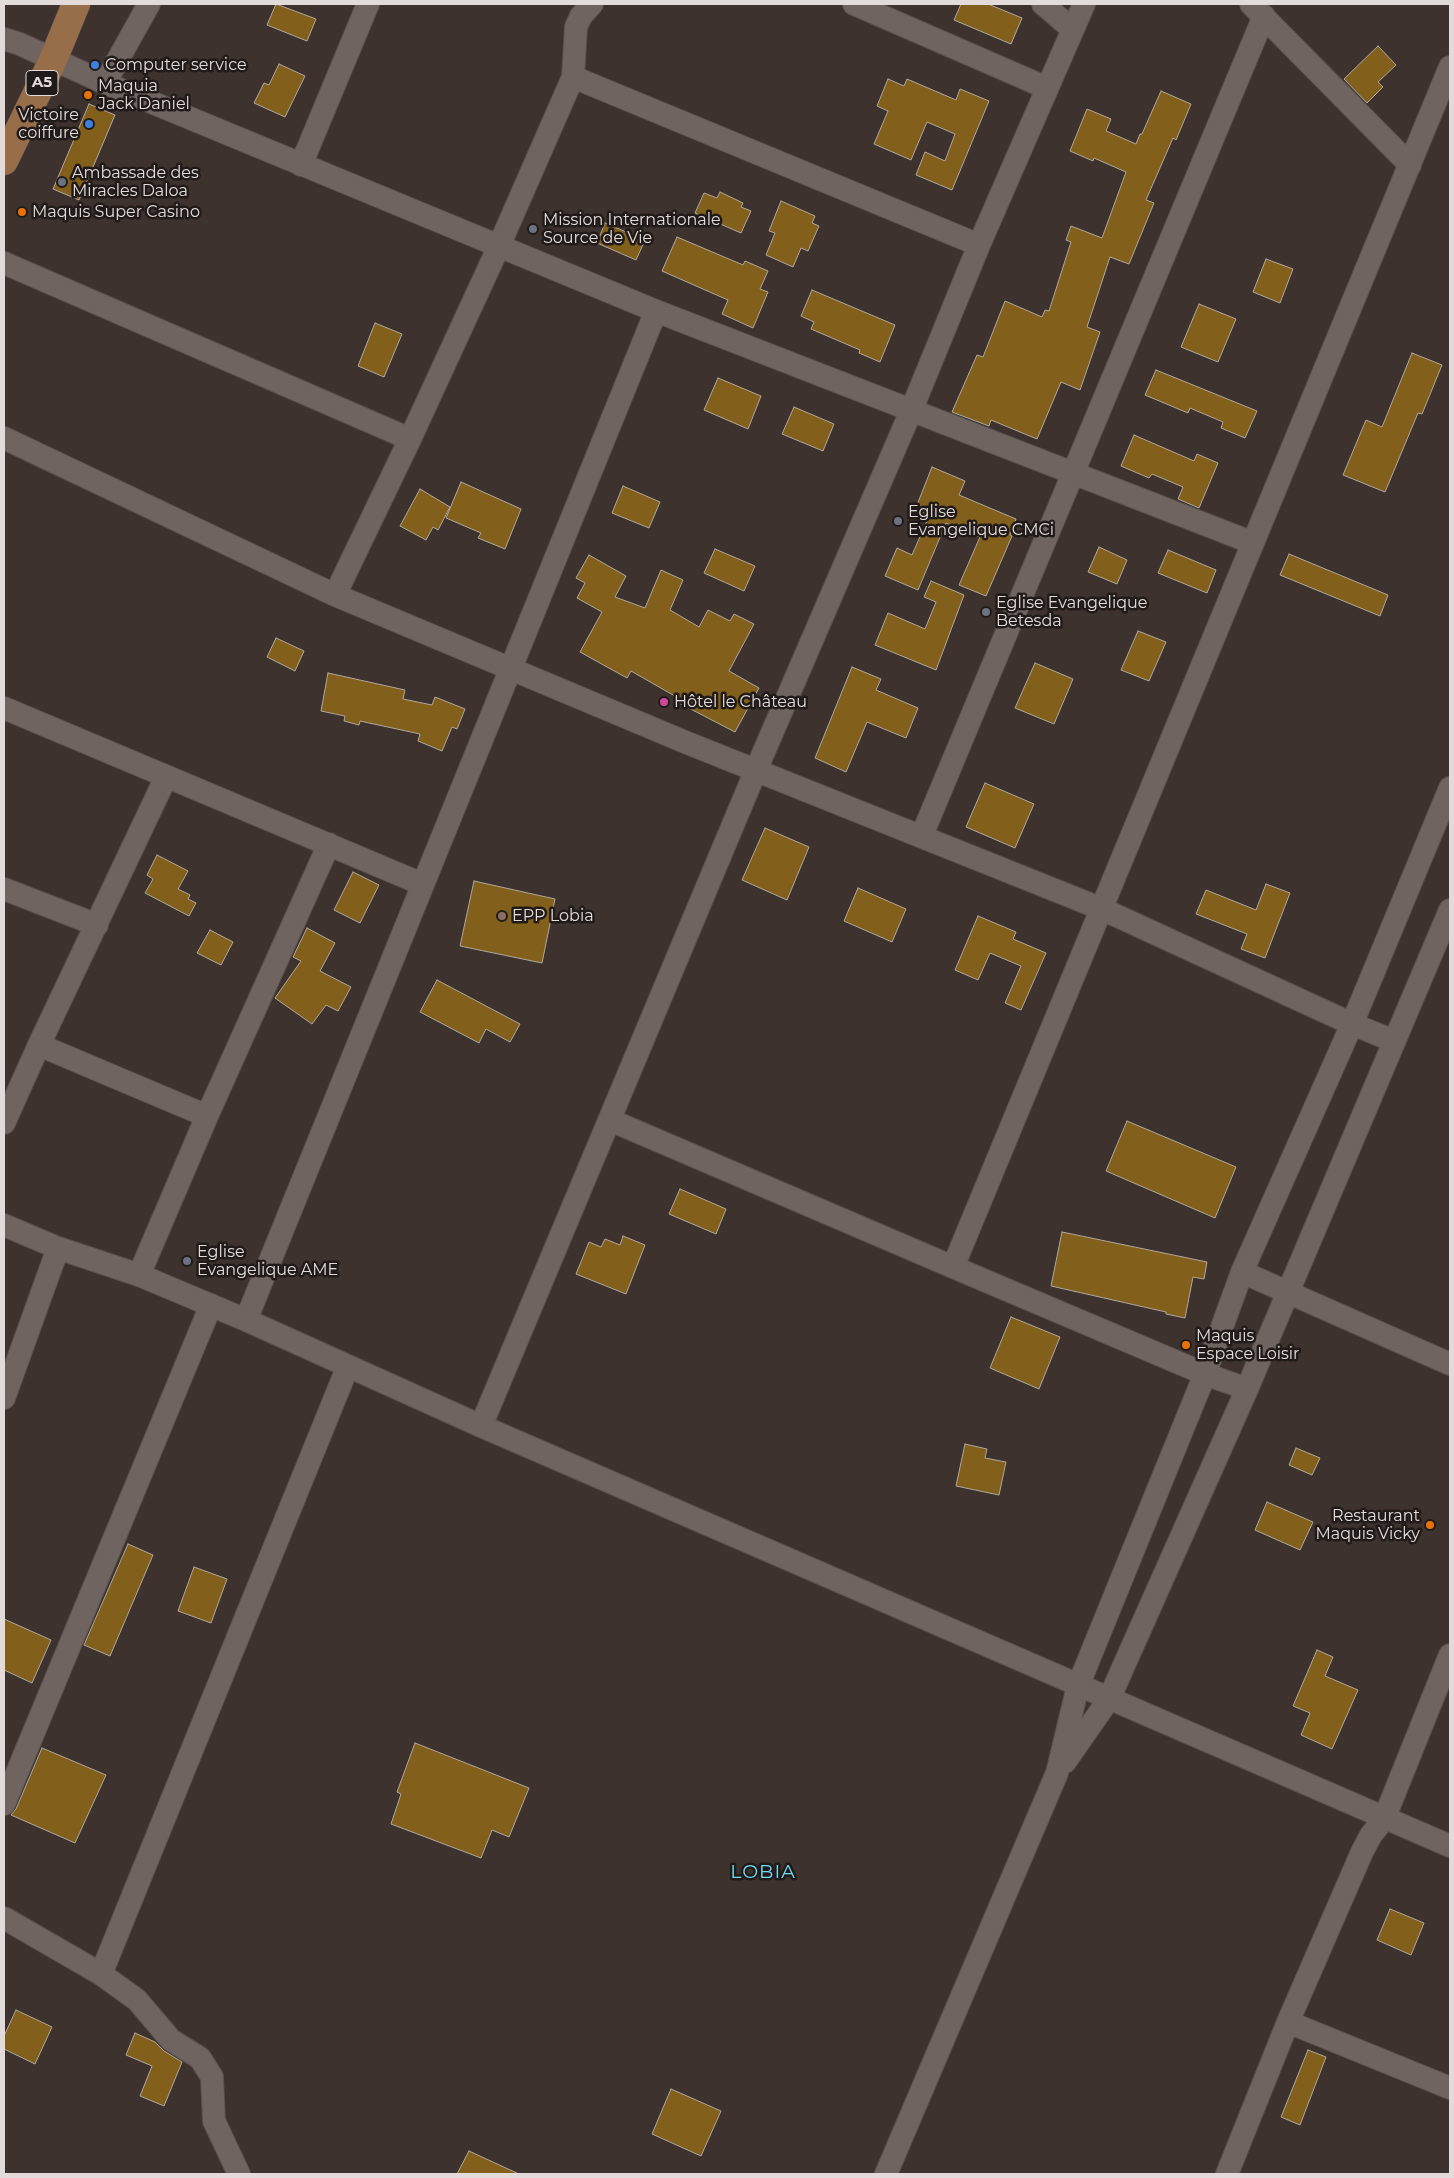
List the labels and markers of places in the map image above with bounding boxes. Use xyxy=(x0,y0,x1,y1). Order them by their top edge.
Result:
place label: Computer service xyxy=(105,55,247,75)
marker: Computer service xyxy=(89,59,101,71)
place label: Maquia Jack Daniel xyxy=(98,76,190,114)
marker: Maquia Jack Daniel xyxy=(82,89,94,101)
place label: Victoire coiffure xyxy=(18,105,79,143)
marker: Victoire coiffure xyxy=(83,118,95,130)
place label: Ambassade des Miracles Daloa xyxy=(72,163,199,201)
marker: Ambassade des Miracles Daloa xyxy=(56,176,68,188)
place label: Maquis Super Casino xyxy=(32,202,200,222)
marker: Maquis Super Casino xyxy=(16,206,28,218)
place label: Mission Internationale Source de Vie xyxy=(543,210,721,248)
marker: Mission Internationale Source de Vie xyxy=(527,223,539,235)
place label: Eglise Evangelique CMCi xyxy=(908,502,1054,540)
marker: Eglise Evangelique CMCi xyxy=(892,515,904,527)
place label: Eglise Evangelique Betesda xyxy=(996,593,1147,631)
marker: Eglise Evangelique Betesda xyxy=(980,606,992,618)
place label: Hôtel le Château xyxy=(674,692,807,712)
marker: Hôtel le Château xyxy=(658,696,670,708)
place label: EPP Lobia xyxy=(512,906,594,926)
marker: EPP Lobia xyxy=(496,910,508,922)
place label: Eglise Evangelique AME xyxy=(197,1242,338,1280)
marker: Eglise Evangelique AME xyxy=(181,1255,193,1267)
place label: Maquis Espace Loisir xyxy=(1196,1326,1300,1364)
marker: Maquis Espace Loisir xyxy=(1180,1339,1192,1351)
place label: Restaurant Maquis Vicky xyxy=(1315,1506,1420,1544)
marker: Restaurant Maquis Vicky xyxy=(1424,1519,1436,1531)

